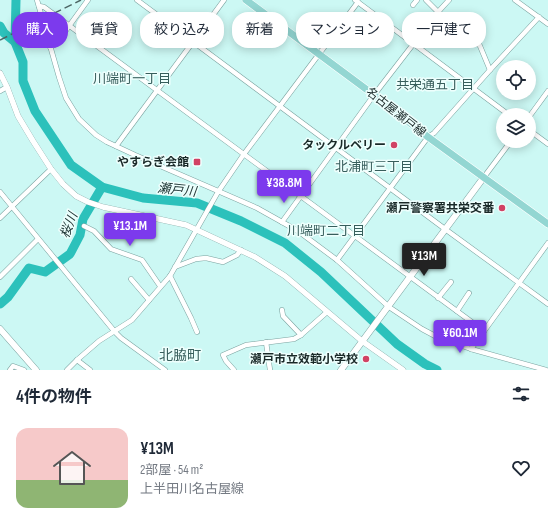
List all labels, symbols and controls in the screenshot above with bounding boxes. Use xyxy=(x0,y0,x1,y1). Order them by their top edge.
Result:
chip: 購入 xyxy=(12,12,68,48)
chip: 賃貸 xyxy=(76,12,132,48)
chip: 絞り込み xyxy=(140,12,224,48)
chip: 新着 xyxy=(232,12,288,48)
chip: マンション xyxy=(296,12,394,48)
chip: 一戸建て xyxy=(402,12,486,48)
map controls xyxy=(496,60,536,148)
button: locate xyxy=(496,60,536,100)
district label: 川端町一丁目 xyxy=(93,71,171,87)
district label: 共栄通五丁目 xyxy=(396,77,474,93)
street label: 名古屋瀬戸線 xyxy=(363,84,429,140)
button: layers xyxy=(496,108,536,148)
place label: タックルベリー xyxy=(302,138,386,153)
marker: タックルベリー xyxy=(389,140,399,150)
place label: やすらぎ会館 xyxy=(117,155,189,170)
marker: やすらぎ会館 xyxy=(192,157,202,167)
district label: 北浦町三丁目 xyxy=(335,159,413,175)
pin: ¥38.8M xyxy=(251,170,317,204)
text: ¥38.8M xyxy=(266,175,302,191)
water label: 瀬戸川 xyxy=(157,180,199,200)
place label: 瀬戸警察署共栄交番 xyxy=(386,201,495,216)
marker: 瀬戸警察署共栄交番 xyxy=(497,203,507,213)
water label: 桜川 xyxy=(57,208,82,240)
pin: ¥13.1M xyxy=(97,213,163,247)
text: ¥13.1M xyxy=(113,218,147,234)
district label: 川端町二丁目 xyxy=(287,223,365,239)
pin: ¥13M xyxy=(400,243,448,277)
text: ¥13M xyxy=(411,248,437,264)
pin: ¥60.1M xyxy=(427,320,493,354)
text: ¥60.1M xyxy=(442,325,478,341)
district label: 北脇町 xyxy=(159,347,201,364)
place label: 瀬戸市立效範小学校 xyxy=(250,352,358,367)
marker: 瀬戸市立效範小学校 xyxy=(361,354,371,364)
icon: filters xyxy=(510,383,532,405)
text: 4件の物件 xyxy=(16,387,92,407)
text: ¥13M xyxy=(140,439,174,459)
icon: home xyxy=(48,444,96,492)
icon: heart xyxy=(510,457,532,479)
text: 2部屋 · 54 m² xyxy=(140,462,203,478)
text: 上半田川名古屋線 xyxy=(140,481,244,497)

